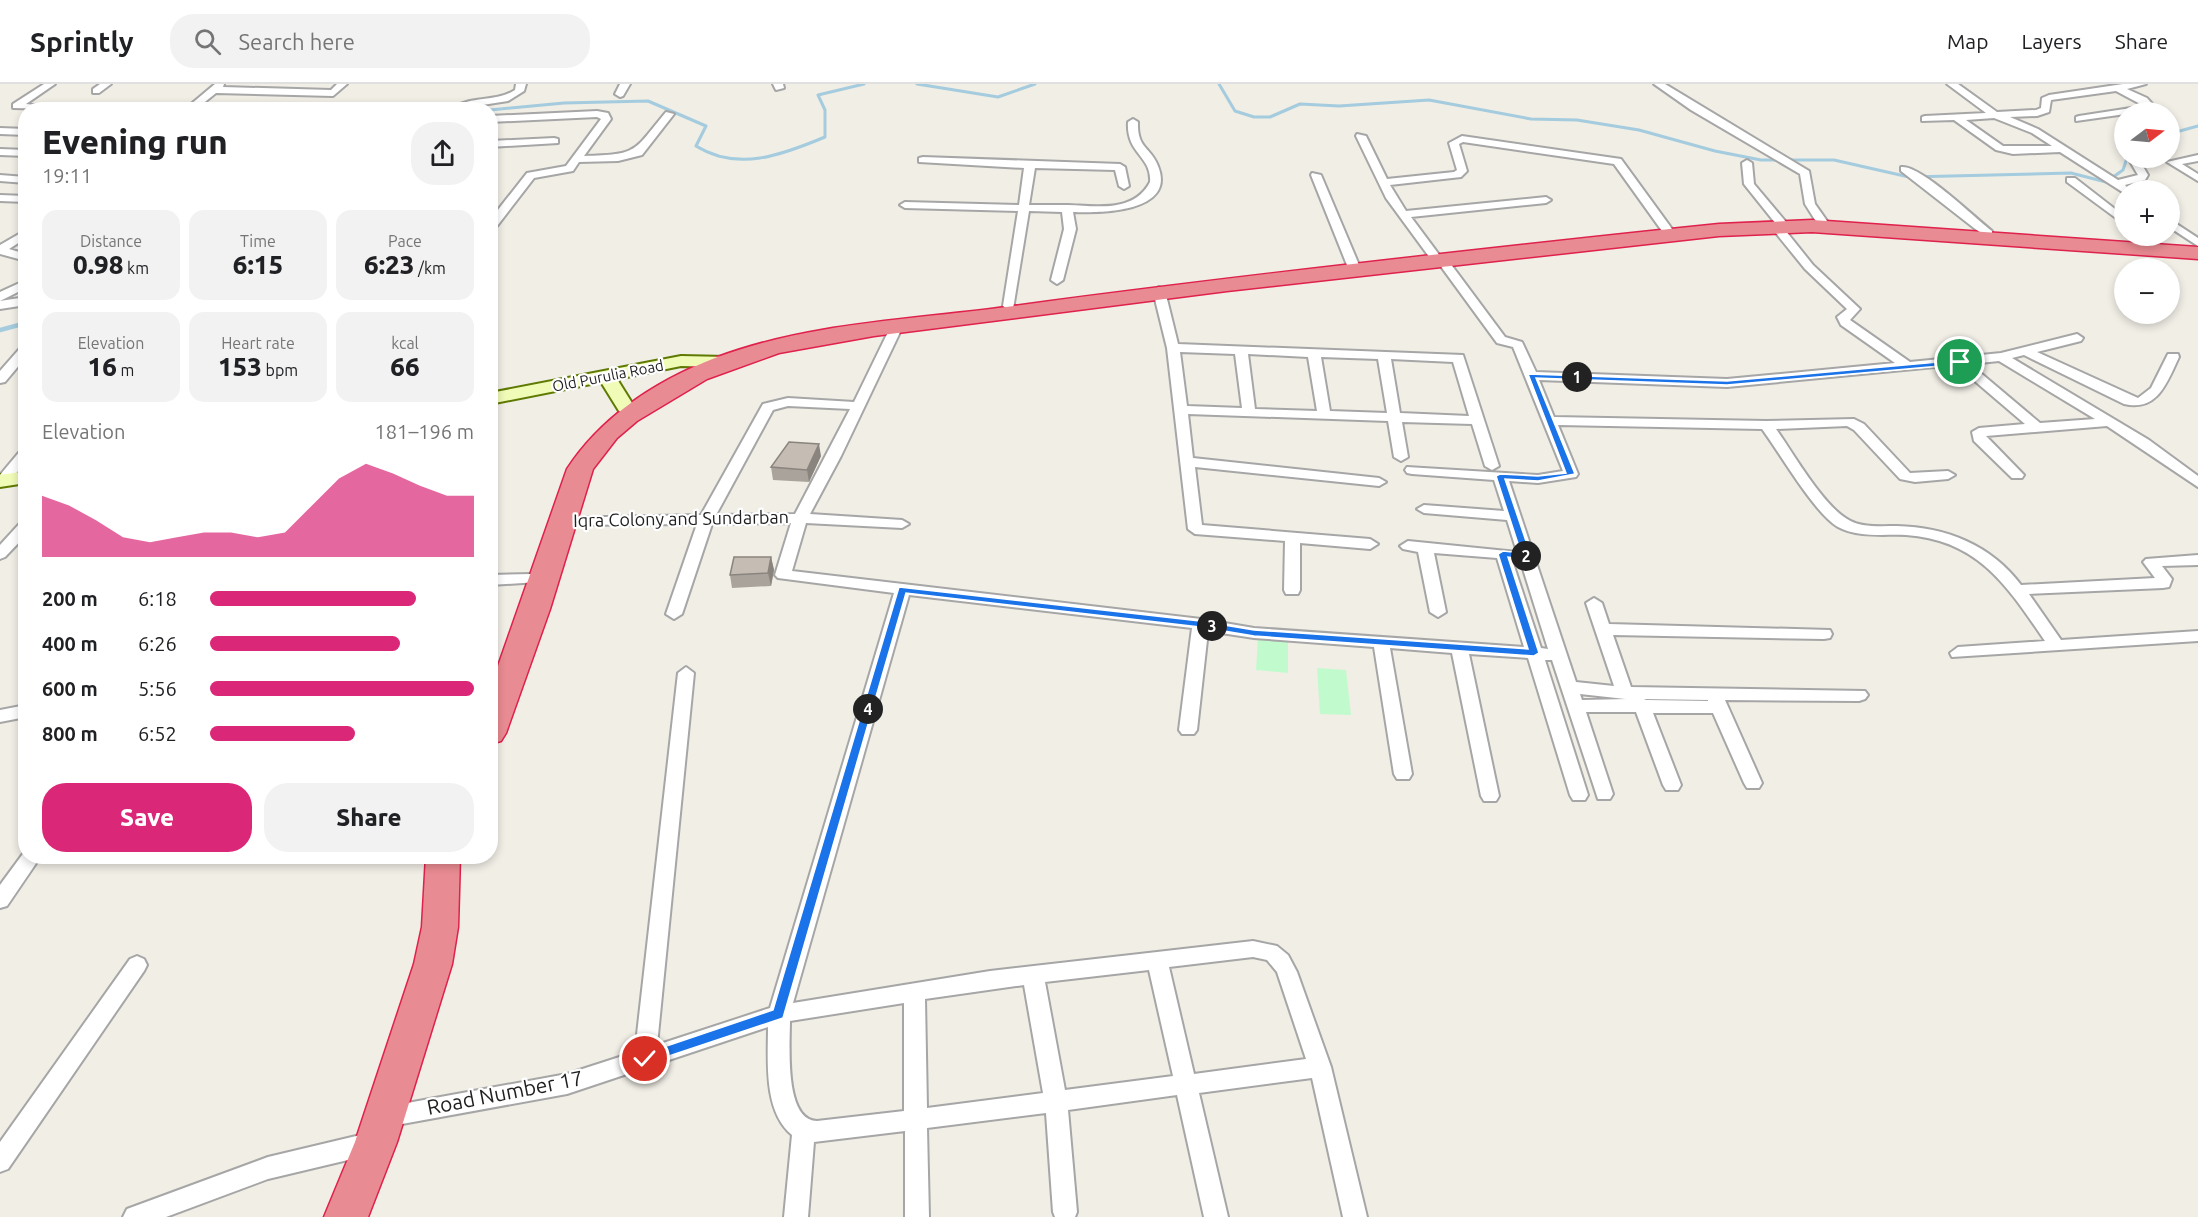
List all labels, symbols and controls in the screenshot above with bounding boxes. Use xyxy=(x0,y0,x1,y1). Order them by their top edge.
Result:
search box xyxy=(170,14,590,68)
icon: search xyxy=(191,25,224,58)
text: Sprintly xyxy=(30,26,134,57)
text: Search here xyxy=(239,29,355,54)
text: Map xyxy=(1947,29,1988,53)
text: Layers xyxy=(2021,29,2082,53)
text: Share xyxy=(2115,29,2168,53)
north arrow xyxy=(2114,102,2180,168)
map controls xyxy=(2114,102,2180,324)
button: share xyxy=(411,122,474,185)
text: Evening run xyxy=(42,123,228,160)
text: 19:11 xyxy=(42,164,92,187)
button: + xyxy=(2114,180,2180,246)
text: Distance xyxy=(80,232,142,250)
text: Time xyxy=(240,232,276,250)
text: Pace xyxy=(388,232,422,250)
text: 0.98 xyxy=(73,250,123,279)
text: 6:15 xyxy=(233,250,283,279)
text: 6:23 xyxy=(364,250,414,279)
button: − xyxy=(2114,258,2180,324)
text: km xyxy=(123,259,149,277)
text: /km xyxy=(414,259,446,277)
text: Elevation xyxy=(78,334,144,352)
text: Heart rate xyxy=(221,334,295,352)
text: kcal xyxy=(391,334,419,352)
pin xyxy=(1934,336,1985,387)
icon: arrive xyxy=(1943,345,1976,378)
text: 16 xyxy=(88,352,117,381)
text: 153 xyxy=(218,352,262,381)
text: 66 xyxy=(390,352,420,381)
street label: Old Purulia Road xyxy=(551,356,665,395)
text: m xyxy=(117,361,134,379)
text: bpm xyxy=(262,361,298,379)
pin: 1 xyxy=(1562,362,1592,392)
text: 1 xyxy=(1572,368,1582,386)
text: Elevation xyxy=(42,420,125,443)
text: 181–196 m xyxy=(375,420,474,443)
street label: Iqra Colony and Sundarban xyxy=(573,506,789,530)
pin: 2 xyxy=(1511,541,1541,571)
text: 2 xyxy=(1521,547,1531,565)
text: 200 m xyxy=(42,587,98,610)
text: 6:18 xyxy=(138,587,177,610)
pin: 3 xyxy=(1197,611,1227,641)
text: 3 xyxy=(1207,617,1217,635)
text: 400 m xyxy=(42,632,98,655)
text: 6:26 xyxy=(138,632,177,655)
text: 600 m xyxy=(42,677,98,700)
text: 5:56 xyxy=(138,677,177,700)
pin: 4 xyxy=(853,694,883,724)
text: 4 xyxy=(863,700,873,718)
text: 800 m xyxy=(42,722,98,745)
text: 6:52 xyxy=(138,722,177,745)
button: Save xyxy=(42,783,252,852)
button: Share xyxy=(264,783,474,852)
pin xyxy=(619,1033,670,1084)
icon: check xyxy=(628,1042,661,1075)
street label: Road Number 17 xyxy=(425,1065,585,1119)

